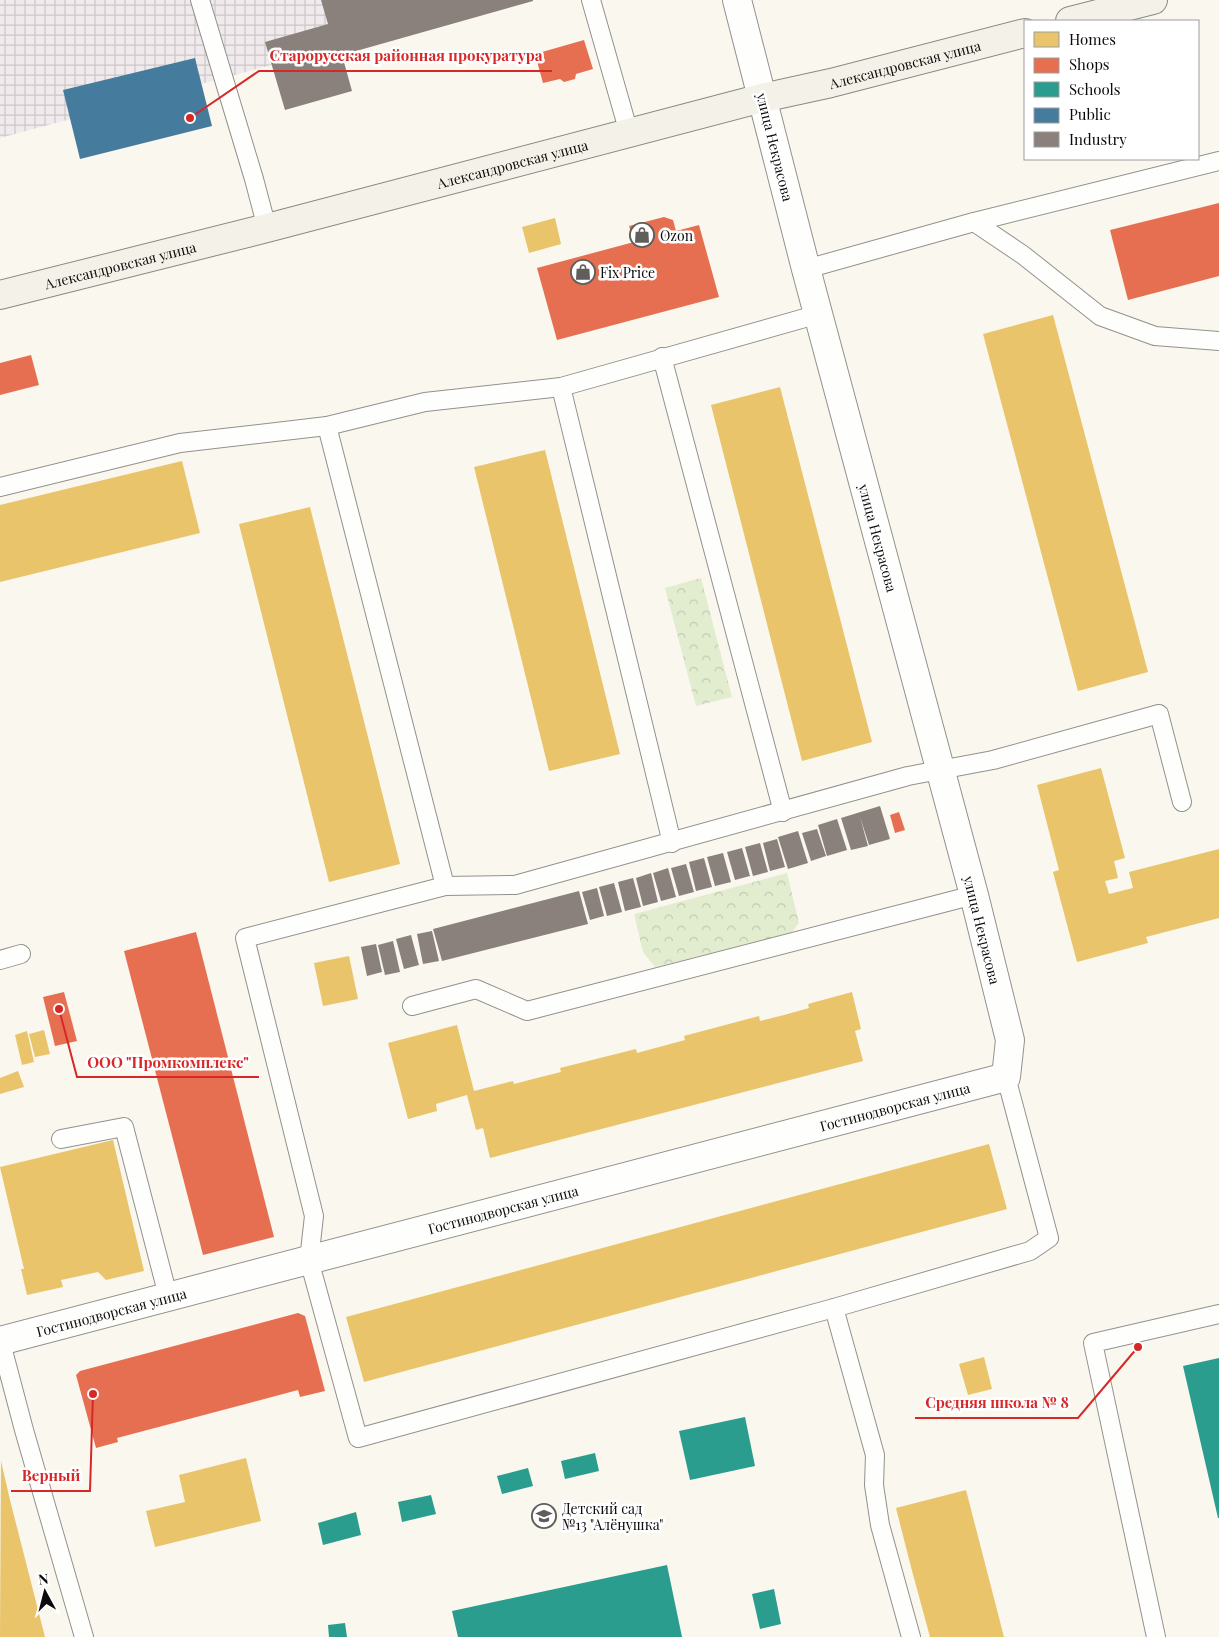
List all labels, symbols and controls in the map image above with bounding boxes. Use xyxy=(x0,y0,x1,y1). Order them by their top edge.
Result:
legend xyxy=(1024,20,1199,160)
text: Homes xyxy=(1069,29,1116,49)
street label: Александровская улица xyxy=(826,35,983,93)
callout: Старорусская районная прокуратура xyxy=(259,41,552,71)
text: Старорусская районная прокуратура xyxy=(269,45,543,65)
text: Shops xyxy=(1069,54,1110,74)
text: Schools xyxy=(1069,79,1121,99)
street label: улица Некрасова xyxy=(752,90,798,203)
text: Public xyxy=(1069,104,1111,124)
text: Industry xyxy=(1069,129,1127,149)
street label: Александровская улица xyxy=(434,135,590,193)
shop icon: Ozon xyxy=(629,222,655,248)
place label: Ozon xyxy=(660,226,694,245)
street label: Александровская улица xyxy=(42,237,198,293)
shop icon: Fix Price xyxy=(570,259,596,285)
place label: Fix Price xyxy=(600,263,655,282)
street label: улица Некрасова xyxy=(854,481,902,594)
street label: улица Некрасова xyxy=(959,873,1005,986)
callout: ООО "Промкомплекс" xyxy=(77,1047,259,1077)
text: ООО "Промкомплекс" xyxy=(87,1052,249,1072)
street label: Гостинодворская улица xyxy=(817,1077,972,1135)
street label: Гостинодворская улица xyxy=(426,1180,580,1238)
street label: Гостинодворская улица xyxy=(34,1283,188,1341)
callout: Средняя школа № 8 xyxy=(915,1388,1078,1418)
text: Средняя школа № 8 xyxy=(925,1392,1069,1412)
callout: Верный xyxy=(11,1461,90,1491)
text: Верный xyxy=(22,1465,80,1485)
place label: Детский сад №13 "Алёнушка" xyxy=(562,1499,664,1534)
school or university icon: Детский сад №13 "Алёнушка" xyxy=(531,1503,557,1529)
north arrow xyxy=(20,1567,70,1617)
text: N xyxy=(37,1569,50,1589)

